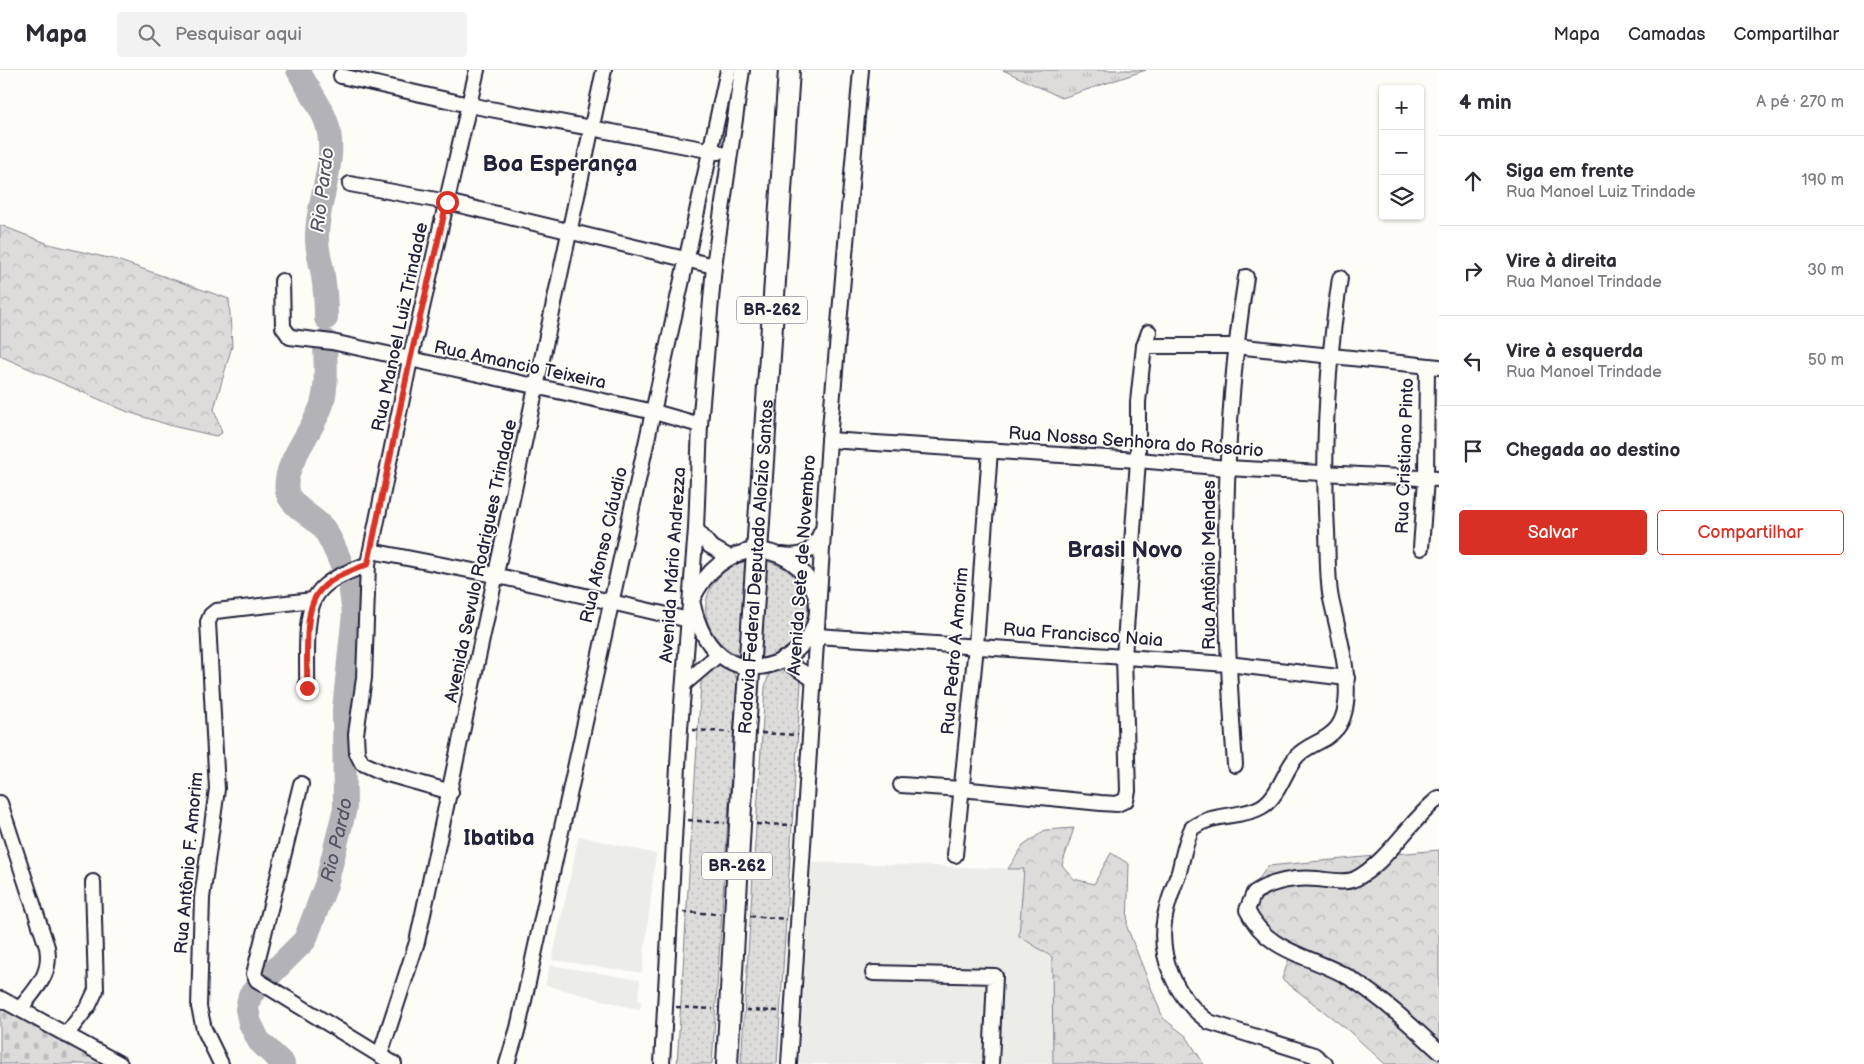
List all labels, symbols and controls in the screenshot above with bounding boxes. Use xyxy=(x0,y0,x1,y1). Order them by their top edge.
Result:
search box xyxy=(117,12,467,57)
text: Mapa xyxy=(25,20,87,49)
icon: search xyxy=(135,21,163,49)
text: Pesquisar aqui xyxy=(175,23,302,46)
text: Mapa xyxy=(1554,24,1600,45)
text: Camadas xyxy=(1628,24,1705,45)
text: Compartilhar xyxy=(1733,24,1839,45)
map controls xyxy=(1379,85,1424,220)
button: + xyxy=(1379,85,1424,130)
text: 4 min xyxy=(1459,90,1512,115)
text: A pé · 270 m xyxy=(1756,93,1844,112)
button: − xyxy=(1379,130,1424,175)
water label: Rio Pardo xyxy=(306,146,340,234)
district label: Boa Esperança xyxy=(483,151,637,178)
text: Siga em frente xyxy=(1506,160,1634,183)
icon: ahead xyxy=(1459,167,1487,195)
text: 190 m xyxy=(1802,171,1844,190)
button: layers xyxy=(1379,175,1424,220)
text: Rua Manoel Luiz Trindade xyxy=(1506,183,1696,202)
route start xyxy=(436,191,459,214)
street label: Rua Manoel Luiz Trindade xyxy=(368,220,433,434)
text: Vire à direita xyxy=(1506,250,1617,273)
icon: right xyxy=(1459,257,1487,285)
text: 30 m xyxy=(1807,261,1844,280)
text: Rua Manoel Trindade xyxy=(1506,273,1662,292)
road number: BR-262 xyxy=(737,296,807,324)
street label: Rua Amancio Teixeira xyxy=(432,336,608,394)
text: Vire à esquerda xyxy=(1506,340,1643,363)
icon: left xyxy=(1459,347,1487,375)
text: 50 m xyxy=(1808,351,1844,370)
text: Rua Manoel Trindade xyxy=(1506,363,1662,382)
street label: Rua Cristiano Pinto xyxy=(1392,378,1418,534)
street label: Rodovia Federal Deputado Aloízio Santos xyxy=(734,399,778,735)
street label: Avenida Sevulo Rodrigues Trindade xyxy=(441,417,521,704)
street label: Rua Nossa Senhora do Rosario xyxy=(1008,423,1264,461)
icon: arrive xyxy=(1459,437,1487,465)
text: Chegada ao destino xyxy=(1506,439,1680,462)
street label: Avenida Sete de Novembro xyxy=(784,454,820,676)
street label: Rua Afonso Cláudio xyxy=(576,465,632,625)
street label: Avenida Mário Andrezza xyxy=(656,466,690,664)
street label: Rua Antônio Mendes xyxy=(1199,480,1220,650)
button: Salvar xyxy=(1459,510,1647,555)
button: Compartilhar xyxy=(1657,510,1844,555)
district label: Brasil Novo xyxy=(1067,537,1183,564)
street label: Rua Pedro A Amorim xyxy=(937,566,973,736)
street label: Rua Francisco Naia xyxy=(1002,619,1164,651)
route end xyxy=(296,677,319,700)
street label: Rua Antônio F. Amorim xyxy=(171,771,207,955)
water label: Rio Pardo xyxy=(316,798,357,884)
district label: Ibatiba xyxy=(463,825,535,852)
road number: BR-262 xyxy=(702,852,772,879)

